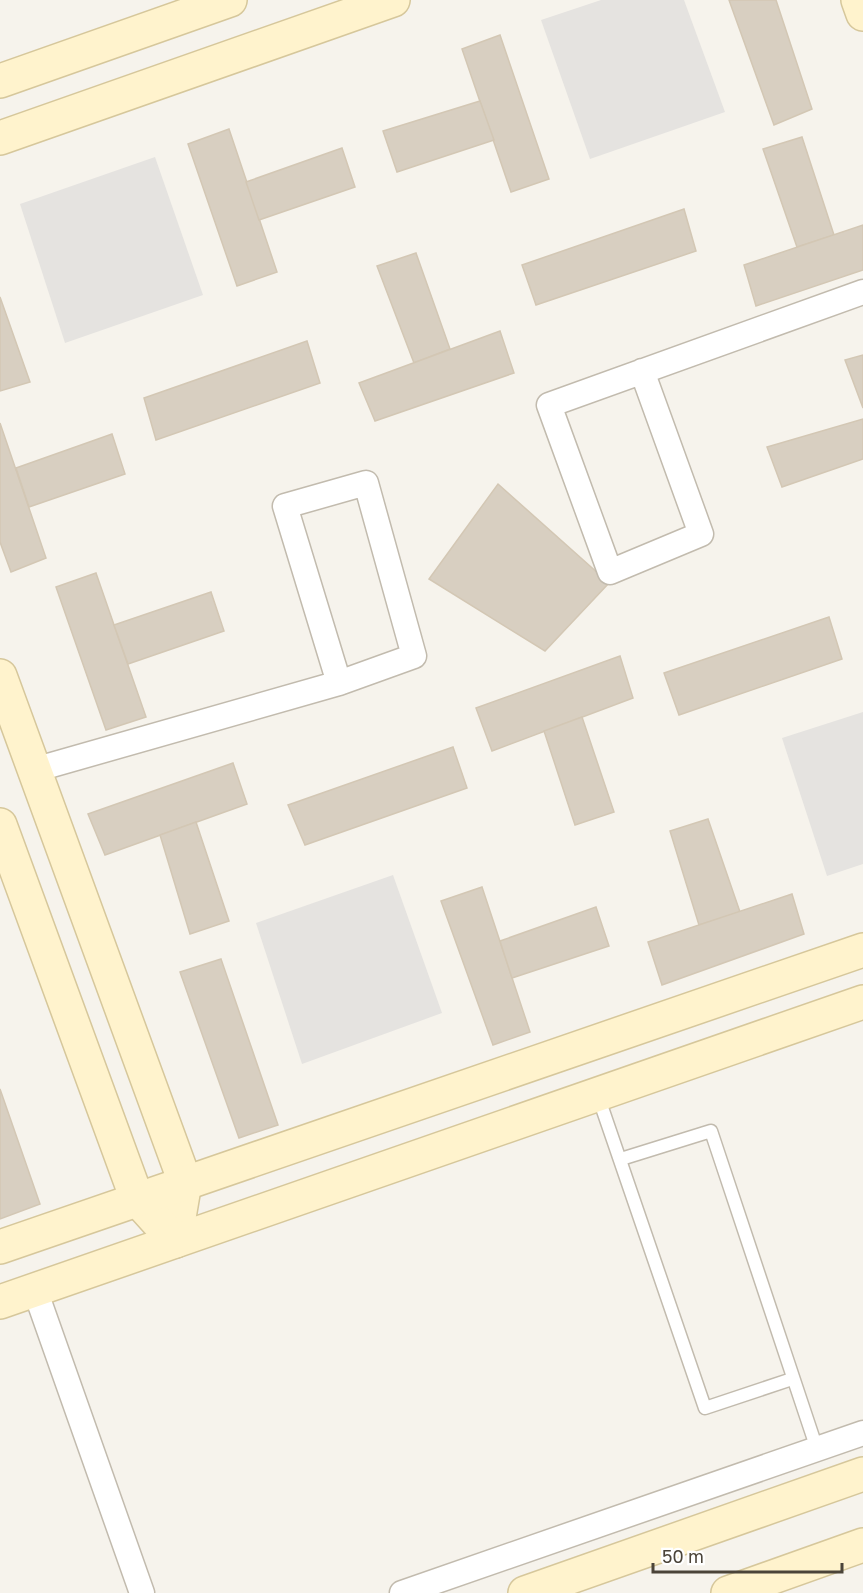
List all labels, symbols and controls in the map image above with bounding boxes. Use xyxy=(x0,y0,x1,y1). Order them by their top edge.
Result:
scale bar xyxy=(653,1536,842,1574)
text: 50 m xyxy=(662,1545,704,1567)

